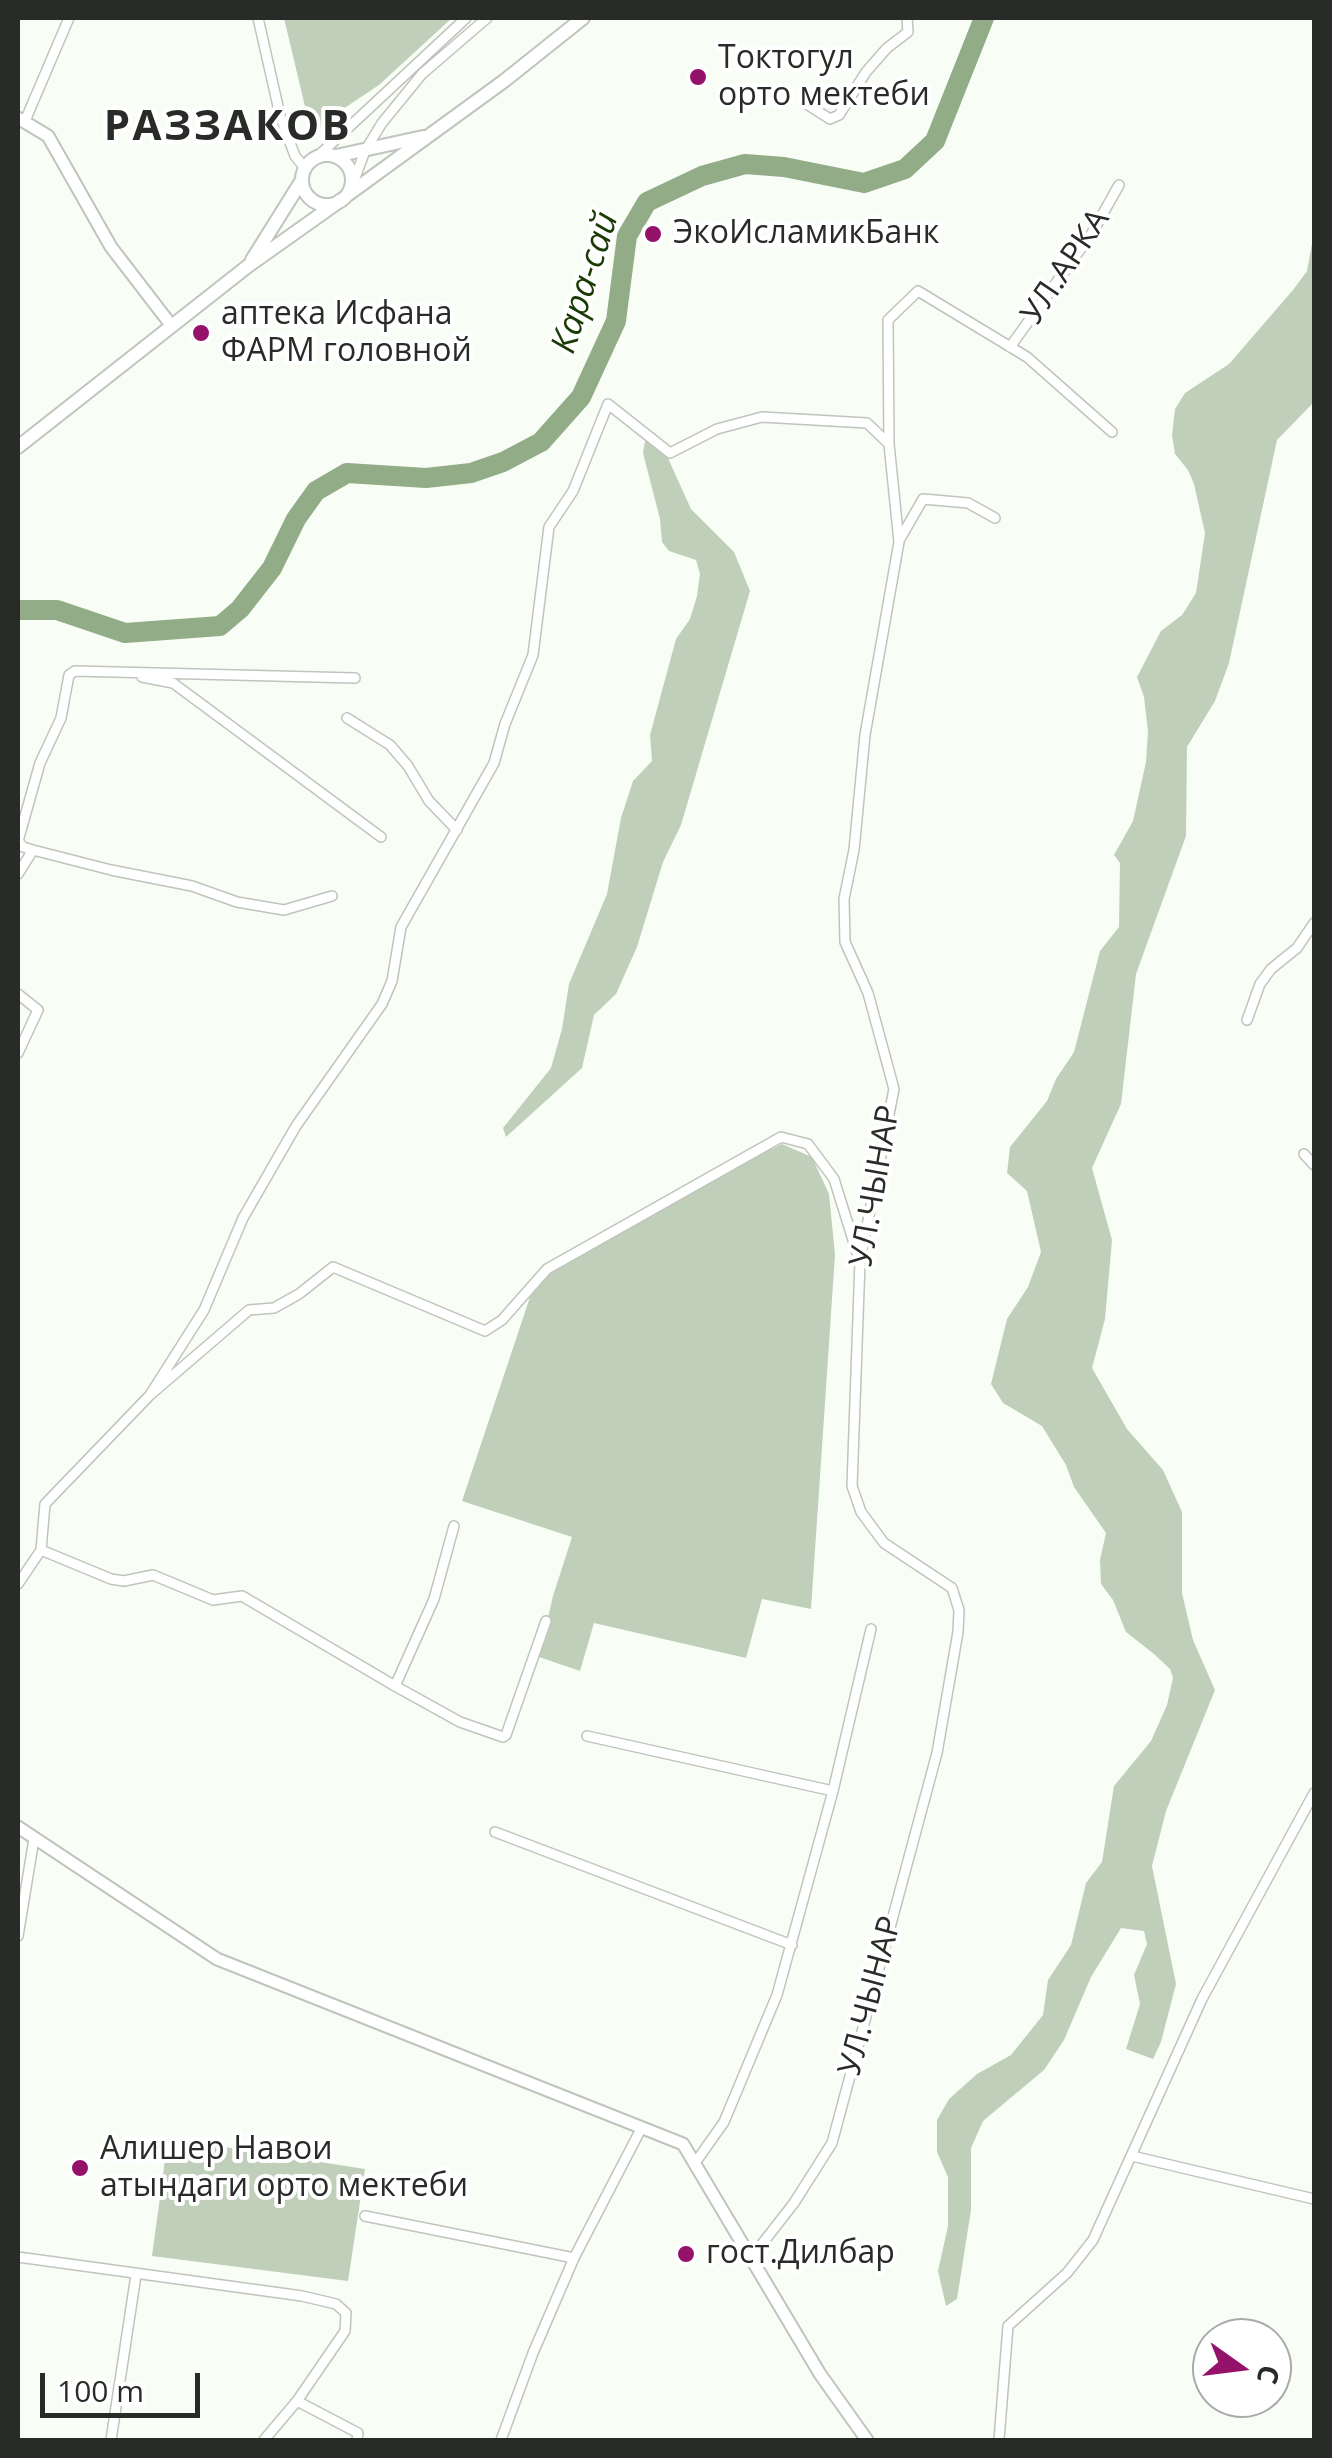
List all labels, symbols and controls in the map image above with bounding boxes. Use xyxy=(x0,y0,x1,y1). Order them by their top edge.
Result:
place label: Токтогул орто мектеби xyxy=(718,40,930,115)
marker: Токтогул орто мектеби xyxy=(687,66,709,88)
district label: РАЗЗАКОВ xyxy=(104,103,352,153)
street label: УЛ.АРКА xyxy=(1014,202,1118,332)
water label: Кара-сай xyxy=(543,207,629,359)
place label: ЭкоИсламикБанк xyxy=(673,215,939,253)
marker: ЭкоИсламикБанк xyxy=(642,223,664,245)
place label: аптека Исфана ФАРМ головной xyxy=(221,296,472,371)
marker: аптека Исфана ФАРМ головной xyxy=(190,322,212,344)
street label: УЛ.ЧЫНАР xyxy=(843,1102,909,1270)
street label: УЛ.ЧЫНАР xyxy=(831,1912,911,2080)
place label: Алишер Навои атындаги орто мектеби xyxy=(100,2131,468,2206)
marker: Алишер Навои атындаги орто мектеби xyxy=(69,2157,91,2179)
place label: гост.Дилбар xyxy=(706,2235,895,2273)
marker: гост.Дилбар xyxy=(675,2243,697,2265)
north arrow xyxy=(1192,2318,1292,2418)
scale bar xyxy=(45,2353,205,2415)
text: С xyxy=(1249,2362,1290,2388)
text: 100 m xyxy=(57,2370,144,2411)

